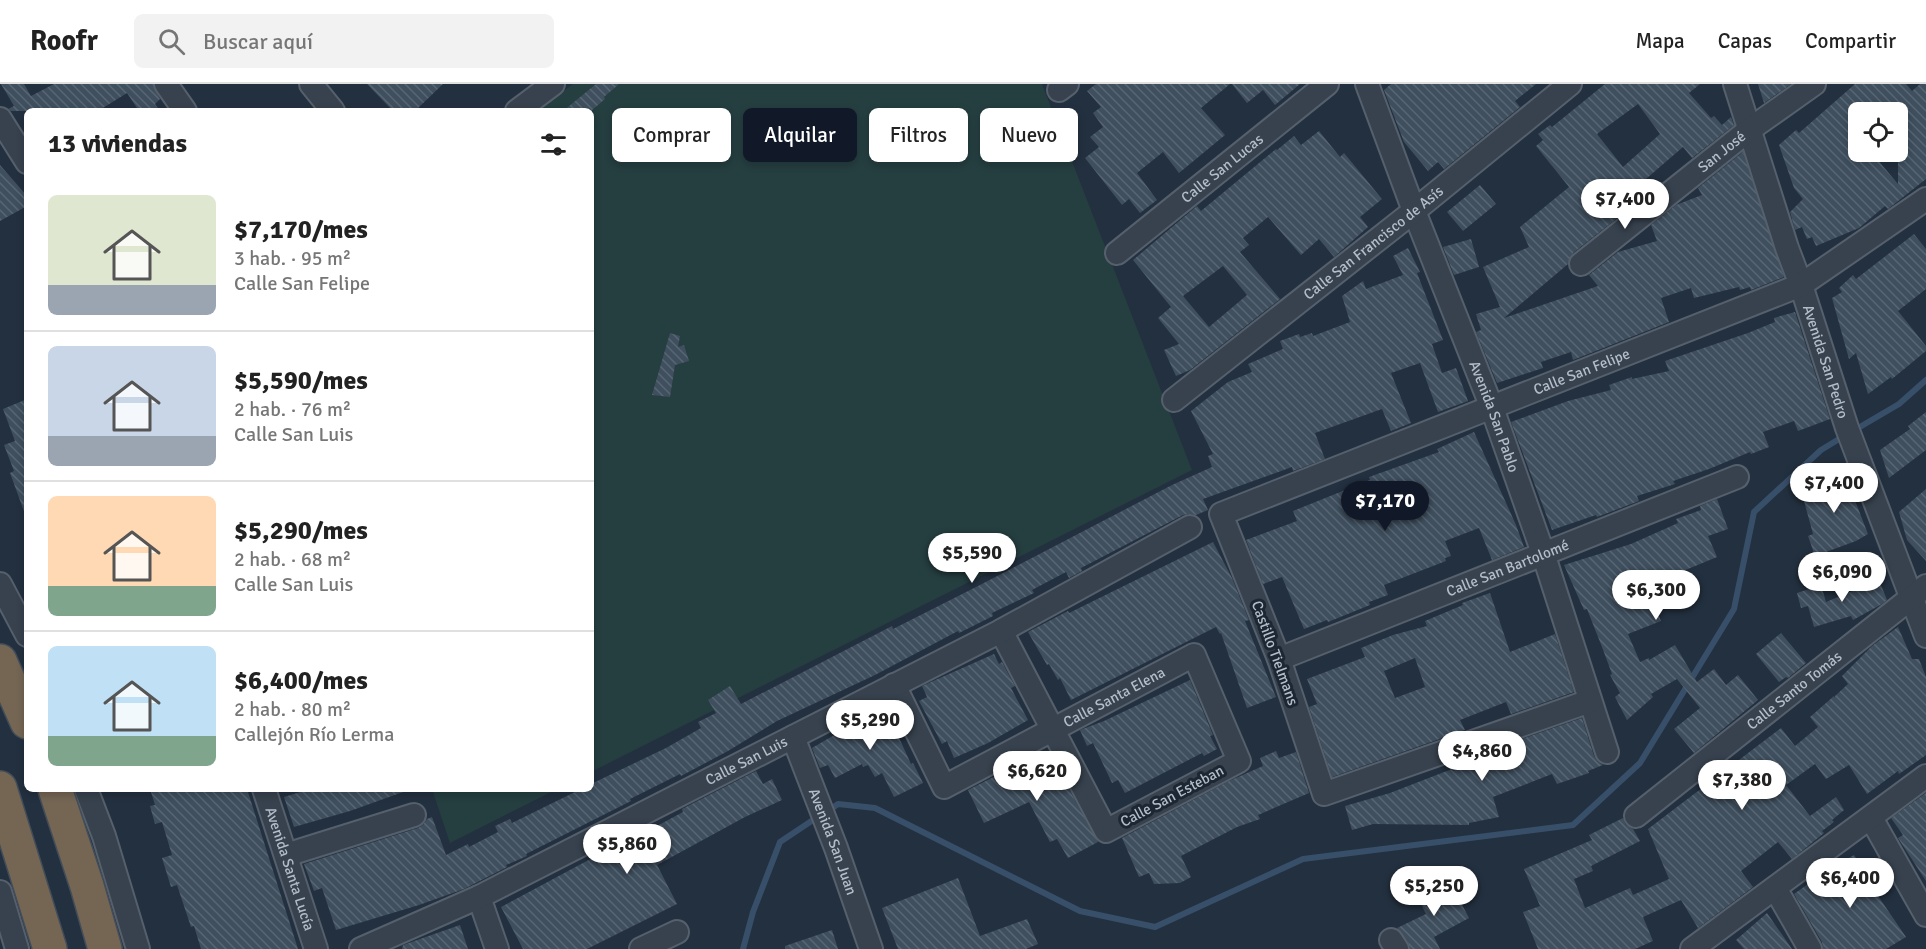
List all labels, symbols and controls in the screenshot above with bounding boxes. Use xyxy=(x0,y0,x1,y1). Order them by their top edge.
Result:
search box xyxy=(134,14,554,68)
text: Roofr xyxy=(30,24,98,58)
icon: search xyxy=(155,25,188,58)
text: Buscar aquí xyxy=(203,28,313,55)
text: Mapa xyxy=(1635,28,1685,54)
text: Capas xyxy=(1718,28,1772,54)
text: Compartir xyxy=(1805,28,1896,54)
map controls xyxy=(1848,102,1908,162)
button: locate xyxy=(1848,102,1908,162)
chip: Comprar xyxy=(612,108,731,162)
chip: Alquilar xyxy=(743,108,857,162)
chip: Filtros xyxy=(869,108,968,162)
chip: Nuevo xyxy=(980,108,1078,162)
street label: San José xyxy=(1694,127,1749,176)
text: 13 viviendas xyxy=(48,128,187,160)
icon: filters xyxy=(537,128,570,161)
street label: Calle San Lucas xyxy=(1177,130,1267,207)
pin: $7,400 xyxy=(1576,179,1674,230)
street label: Calle San Francisco de Asís xyxy=(1300,182,1447,304)
text: $7,400 xyxy=(1595,186,1655,211)
text: $7,170/mes xyxy=(234,214,368,246)
icon: home xyxy=(96,219,168,291)
text: 3 hab. · 95 m² xyxy=(234,246,351,271)
text: Calle San Felipe xyxy=(234,271,370,296)
street label: Avenida San Pedro xyxy=(1799,302,1852,421)
street label: Calle San Felipe xyxy=(1531,344,1632,399)
street label: Avenida San Pablo xyxy=(1465,358,1523,475)
text: $5,590/mes xyxy=(234,365,368,397)
icon: home xyxy=(96,370,168,442)
text: 2 hab. · 76 m² xyxy=(234,397,351,422)
text: Calle San Luis xyxy=(234,422,353,447)
pin: $7,400 xyxy=(1785,463,1883,514)
text: $7,400 xyxy=(1804,470,1864,495)
pin: $7,170 xyxy=(1336,481,1434,532)
text: $7,170 xyxy=(1355,488,1415,513)
text: $5,290/mes xyxy=(234,515,368,547)
icon: home xyxy=(96,520,168,592)
pin: $5,590 xyxy=(923,533,1021,584)
street label: Calle San Bartolomé xyxy=(1444,536,1572,601)
text: $5,590 xyxy=(942,540,1002,565)
text: 2 hab. · 68 m² xyxy=(234,547,351,572)
pin: $6,090 xyxy=(1793,552,1891,603)
text: $6,090 xyxy=(1812,559,1872,584)
pin: $6,300 xyxy=(1607,570,1705,621)
text: Calle San Luis xyxy=(234,572,353,597)
text: $6,300 xyxy=(1626,577,1686,602)
street label: Castillo Tielmans xyxy=(1248,598,1302,708)
street label: Calle Santo Tomás xyxy=(1743,647,1846,734)
street label: Calle Santa Elena xyxy=(1060,663,1168,731)
text: $6,400/mes xyxy=(234,665,368,697)
icon: home xyxy=(96,670,168,742)
text: 2 hab. · 80 m² xyxy=(234,697,351,722)
pin: $5,290 xyxy=(821,700,919,751)
text: $5,290 xyxy=(840,707,900,732)
text: Callejón Río Lerma xyxy=(234,722,394,747)
pin: $4,860 xyxy=(1433,731,1531,782)
street label: Calle San Luis xyxy=(702,732,791,789)
text: $4,860 xyxy=(1452,738,1512,763)
pin: $6,620 xyxy=(988,751,1086,802)
text: $6,620 xyxy=(1007,758,1067,783)
pin: $7,380 xyxy=(1693,760,1791,811)
street label: Calle San Esteban xyxy=(1117,761,1227,831)
text: $7,380 xyxy=(1712,767,1772,792)
street label: Avenida San Juan xyxy=(805,786,861,897)
street label: Avenida Santa Lucía xyxy=(261,805,318,933)
pin: $5,860 xyxy=(578,824,676,875)
text: $5,860 xyxy=(597,831,657,856)
pin: $6,400 xyxy=(1801,858,1899,909)
text: $6,400 xyxy=(1820,865,1880,890)
pin: $5,250 xyxy=(1385,866,1483,917)
text: $5,250 xyxy=(1404,873,1464,898)

